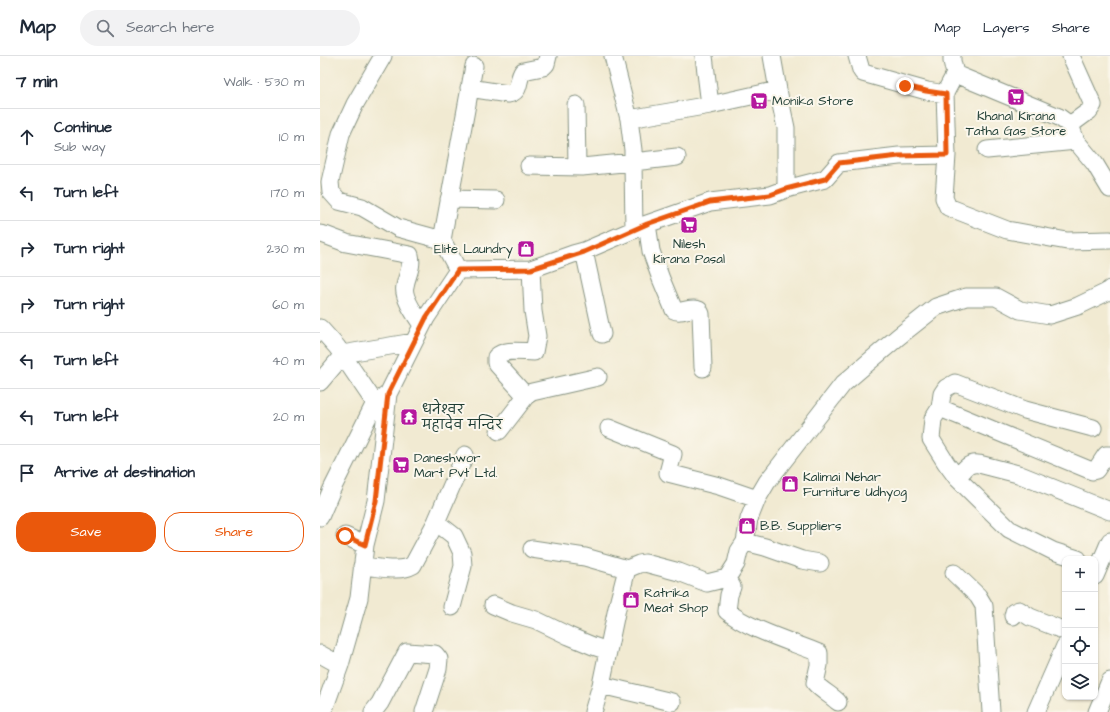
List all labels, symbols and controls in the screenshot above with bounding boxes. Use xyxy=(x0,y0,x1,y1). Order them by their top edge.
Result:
search box xyxy=(80,10,360,46)
text: Map xyxy=(20,14,56,41)
icon: search xyxy=(94,17,116,39)
text: Search here xyxy=(126,17,215,38)
text: Map xyxy=(934,18,961,38)
text: Layers xyxy=(983,18,1030,38)
text: Share xyxy=(1052,18,1090,38)
text: 7 min xyxy=(16,70,58,94)
text: Walk · 530 m xyxy=(224,73,304,91)
route end xyxy=(896,77,914,95)
supermarket icon: Khanal Kirana Tatha Gas Store xyxy=(1006,87,1026,107)
supermarket icon: Monika Store xyxy=(749,91,769,111)
place label: Monika Store xyxy=(772,92,853,110)
place label: Khanal Kirana Tatha Gas Store xyxy=(966,107,1066,140)
text: Continue xyxy=(54,117,112,138)
icon: ahead xyxy=(16,126,38,148)
text: 10 m xyxy=(279,128,304,146)
text: Sub way xyxy=(54,138,106,156)
icon: left xyxy=(16,182,38,204)
text: Turn left xyxy=(54,182,118,203)
text: 170 m xyxy=(271,184,304,202)
supermarket icon: Nilesh Kirana Pasal xyxy=(679,215,699,235)
place label: Nilesh Kirana Pasal xyxy=(653,235,725,268)
icon: right xyxy=(16,238,38,260)
text: Turn right xyxy=(54,238,125,259)
shop icon: Elite Laundry xyxy=(516,239,536,259)
text: 230 m xyxy=(266,240,304,258)
place label: Elite Laundry xyxy=(434,240,513,259)
icon: right xyxy=(16,294,38,316)
text: Turn right xyxy=(54,294,125,315)
text: 60 m xyxy=(272,296,304,314)
icon: left xyxy=(16,350,38,372)
text: Turn left xyxy=(54,350,118,371)
text: 40 m xyxy=(272,352,304,370)
place label: धनेश्वर महादेव मन्दिर xyxy=(421,398,503,434)
icon: left xyxy=(16,406,38,428)
text: Turn left xyxy=(54,406,118,427)
temple icon: धनेश्वर महादेव मन्दिर xyxy=(399,407,419,427)
text: 20 m xyxy=(273,408,304,426)
place label: Daneshwor Mart Pvt Ltd. xyxy=(414,449,497,482)
supermarket icon: Daneshwor Mart Pvt Ltd. xyxy=(391,455,411,475)
icon: arrive xyxy=(16,462,38,484)
text: Arrive at destination xyxy=(54,462,195,483)
place label: Kalimai Nehar Furniture Udhyog xyxy=(803,468,907,502)
shop icon: Kalimai Nehar Furniture Udhyog xyxy=(780,474,800,494)
button: Save xyxy=(16,512,156,552)
button: Share xyxy=(164,512,304,552)
shop icon: B.B. Suppliers xyxy=(737,516,757,536)
place label: B.B. Suppliers xyxy=(760,517,842,535)
route start xyxy=(336,527,354,545)
map controls xyxy=(1062,556,1098,700)
button: + xyxy=(1062,556,1098,592)
place label: Ratrika Meat Shop xyxy=(644,584,708,617)
shop icon: Ratrika Meat Shop xyxy=(621,590,641,610)
button: − xyxy=(1062,592,1098,628)
button: locate xyxy=(1062,628,1098,664)
button: layers xyxy=(1062,664,1098,700)

